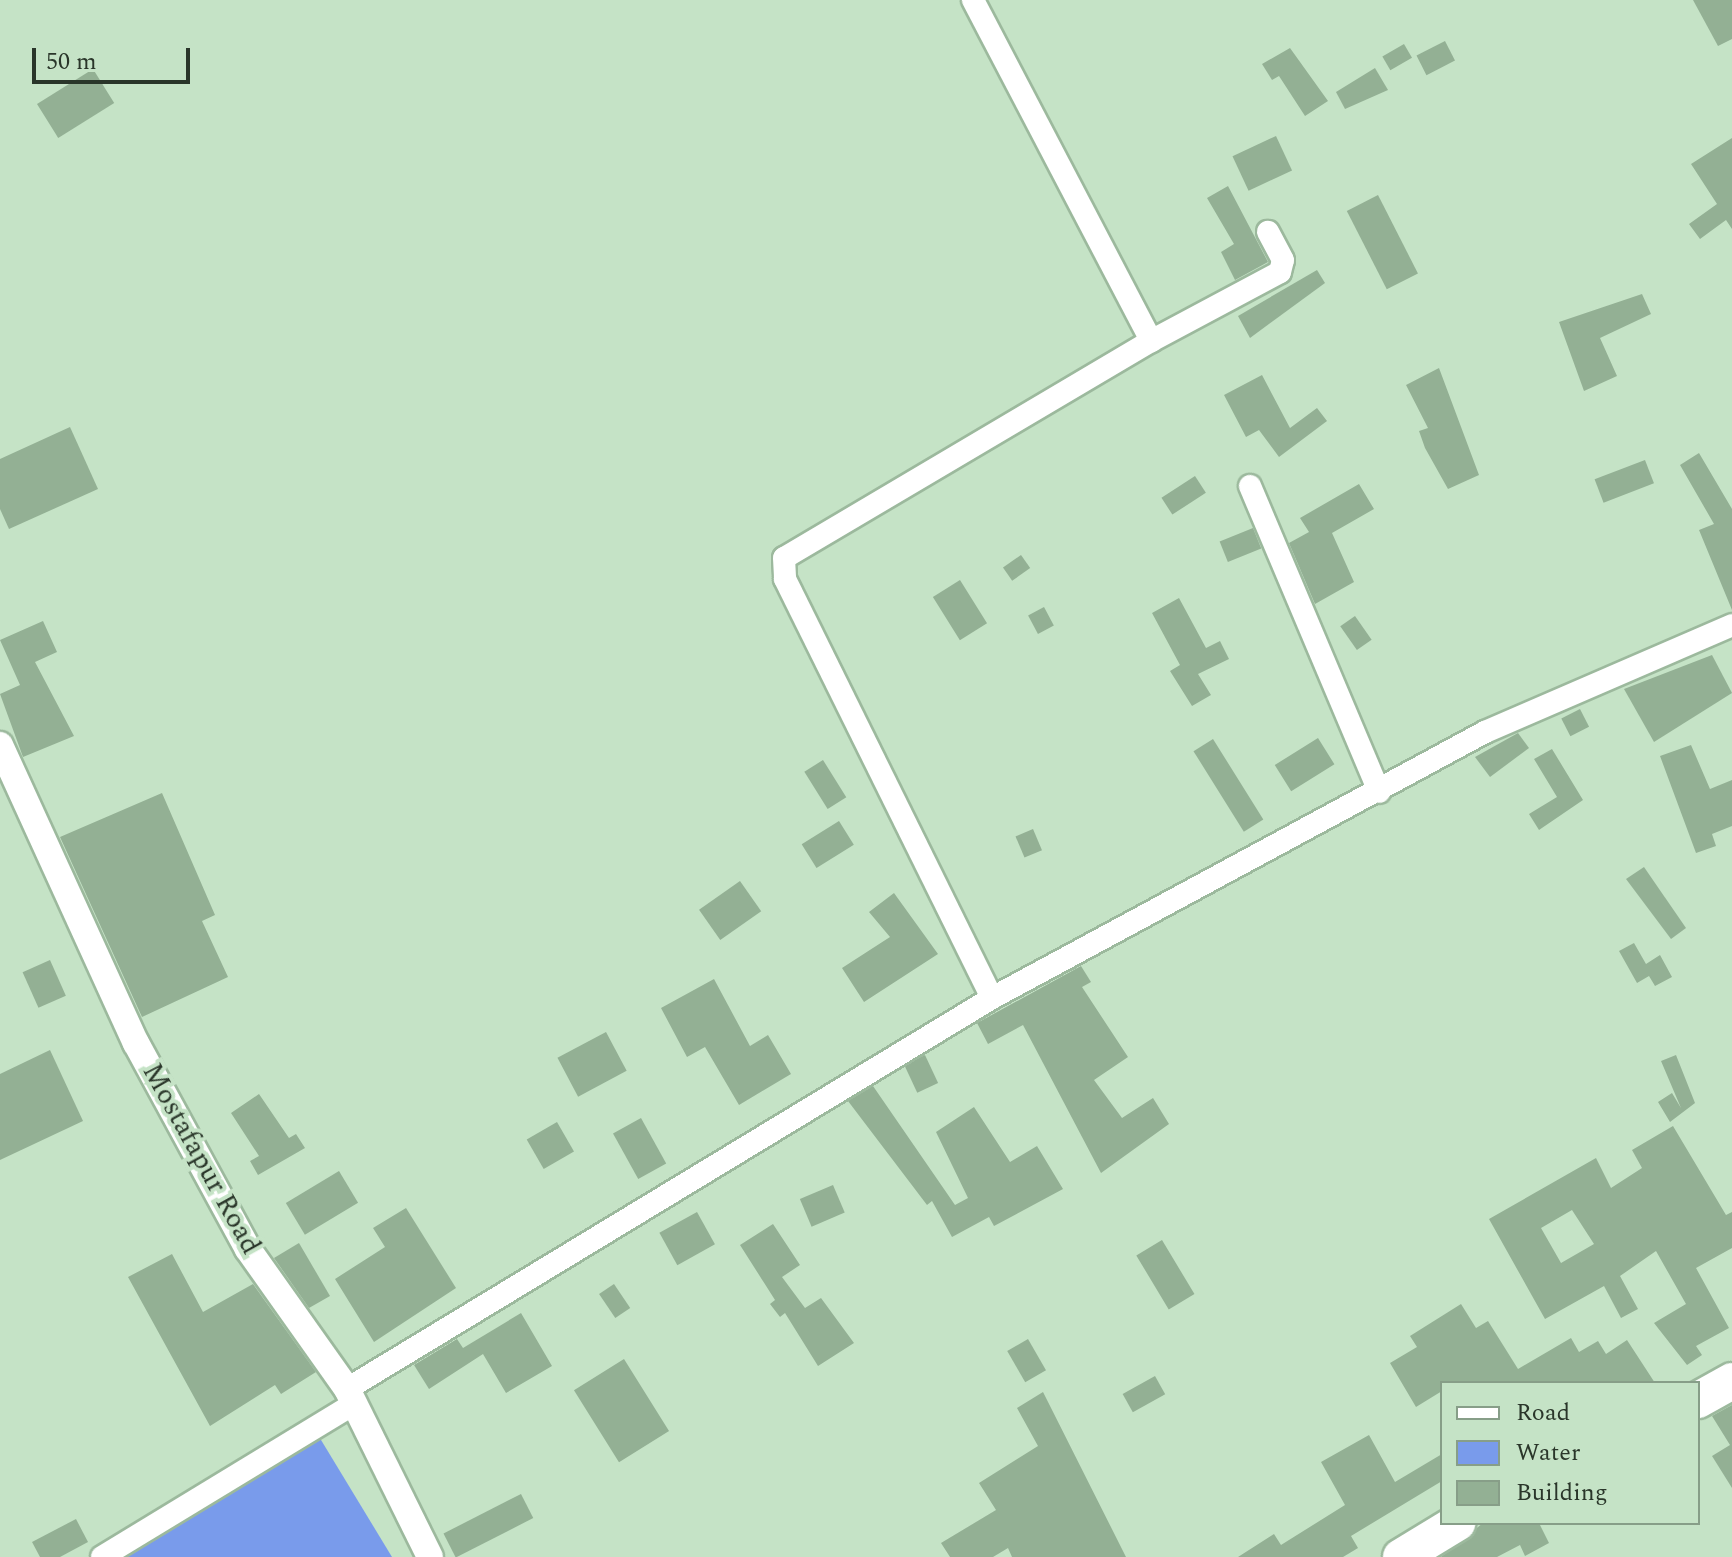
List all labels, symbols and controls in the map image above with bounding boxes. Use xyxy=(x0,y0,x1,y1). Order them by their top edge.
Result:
scale bar xyxy=(36,32,194,82)
text: 50 m xyxy=(46,44,97,80)
street label: Mostafapur Road xyxy=(135,1058,267,1260)
legend xyxy=(1440,1381,1700,1525)
text: Road xyxy=(1516,1395,1570,1431)
text: Water xyxy=(1516,1435,1580,1471)
text: Building xyxy=(1516,1475,1608,1511)

